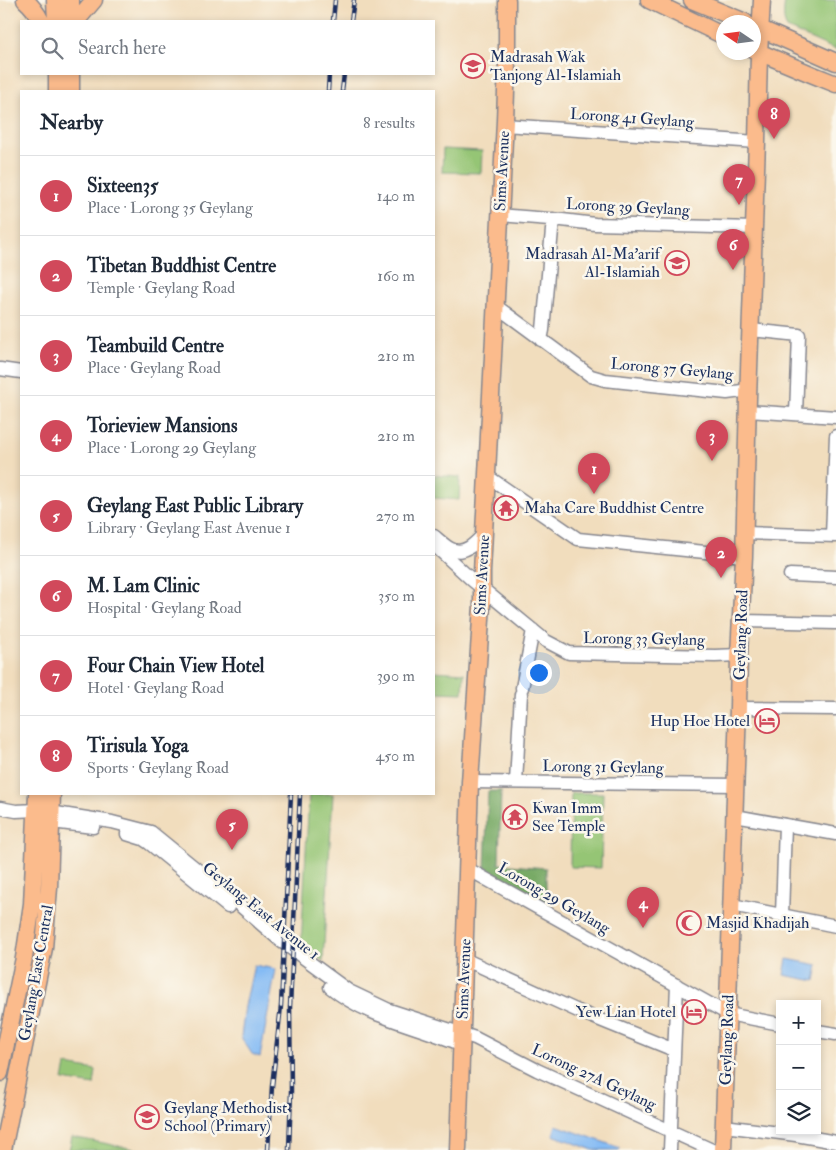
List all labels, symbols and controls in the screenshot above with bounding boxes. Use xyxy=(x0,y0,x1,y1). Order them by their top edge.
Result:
north arrow xyxy=(716,15,761,60)
search box xyxy=(20,20,435,75)
icon: search xyxy=(38,34,66,62)
text: Search here xyxy=(78,36,166,60)
place label: Madrasah Wak Tanjong Al-Islamiah xyxy=(490,47,622,85)
school or university icon: Madrasah Wak Tanjong Al-Islamiah xyxy=(460,53,486,79)
pin: 8 xyxy=(758,98,790,139)
street label: Lorong 41 Geylang xyxy=(569,104,696,132)
text: Nearby xyxy=(40,109,103,136)
text: 8 results xyxy=(363,113,415,133)
street label: Sims Avenue xyxy=(490,130,514,212)
pin: 7 xyxy=(723,164,755,205)
text: Sixteen35 xyxy=(87,174,158,198)
text: 1 xyxy=(53,186,59,206)
text: 140 m xyxy=(377,186,415,206)
street label: Lorong 39 Geylang xyxy=(566,194,692,220)
text: Place · Lorong 35 Geylang xyxy=(87,198,253,218)
pin: 6 xyxy=(717,229,749,270)
place label: Madrasah Al-Ma'arif Al-Islamiah xyxy=(525,244,663,282)
school or university icon: Madrasah Al-Ma'arif Al-Islamiah xyxy=(664,250,690,276)
text: Tibetan Buddhist Centre xyxy=(87,254,276,278)
text: 2 xyxy=(52,266,60,286)
text: 160 m xyxy=(377,266,415,286)
text: Temple · Geylang Road xyxy=(87,278,235,298)
text: Teambuild Centre xyxy=(87,334,224,358)
text: 3 xyxy=(53,346,59,366)
text: 210 m xyxy=(377,346,415,366)
street label: Lorong 37 Geylang xyxy=(610,354,735,384)
text: Place · Geylang Road xyxy=(87,358,221,378)
text: Torieview Mansions xyxy=(87,414,237,438)
pin: 3 xyxy=(696,420,728,461)
text: 4 xyxy=(52,426,60,446)
text: 210 m xyxy=(377,426,415,446)
text: Place · Lorong 29 Geylang xyxy=(87,438,256,458)
pin: 1 xyxy=(578,453,610,494)
text: Geylang East Public Library xyxy=(87,494,303,518)
temple icon: Maha Care Buddhist Centre xyxy=(493,495,519,521)
place label: Maha Care Buddhist Centre xyxy=(524,498,704,518)
text: 5 xyxy=(52,506,60,526)
text: 270 m xyxy=(376,506,415,526)
text: Library · Geylang East Avenue 1 xyxy=(87,518,291,538)
street label: Sims Avenue xyxy=(470,534,494,616)
pin: 2 xyxy=(705,537,737,578)
text: M. Lam Clinic xyxy=(87,574,200,598)
text: 6 xyxy=(52,586,60,606)
text: 350 m xyxy=(378,586,415,606)
street label: Geylang Road xyxy=(729,589,753,681)
text: Hospital · Geylang Road xyxy=(87,598,242,618)
street label: Lorong 33 Geylang xyxy=(583,628,706,650)
text: Four Chain View Hotel xyxy=(87,654,265,678)
your location xyxy=(526,660,552,686)
text: 7 xyxy=(52,666,60,686)
text: 390 m xyxy=(377,666,415,686)
text: Hotel · Geylang Road xyxy=(87,678,224,698)
hotel icon: Hup Hoe Hotel xyxy=(754,708,780,734)
place label: Hup Hoe Hotel xyxy=(650,711,750,732)
text: Tirisula Yoga xyxy=(87,734,189,758)
text: 8 xyxy=(52,746,60,766)
text: 450 m xyxy=(376,746,415,766)
street label: Lorong 31 Geylang xyxy=(542,756,665,778)
text: Sports · Geylang Road xyxy=(87,758,229,778)
place label: Kwan Imm See Temple xyxy=(532,798,606,837)
temple icon: Kwan Imm See Temple xyxy=(502,804,528,830)
pin: 5 xyxy=(216,809,248,850)
street label: Geylang East Avenue 1 xyxy=(198,858,324,964)
street label: Lorong 29 Geylang xyxy=(494,858,615,939)
pin: 4 xyxy=(627,887,659,928)
street label: Geylang East Central xyxy=(14,903,58,1043)
mosque icon: Masjid Khadijah xyxy=(676,910,702,936)
place label: Masjid Khadijah xyxy=(706,913,810,933)
street label: Sims Avenue xyxy=(453,938,475,1020)
street label: Geylang Road xyxy=(715,994,739,1086)
hotel icon: Yew Lian Hotel xyxy=(681,999,707,1025)
map controls xyxy=(776,1000,821,1135)
button: + xyxy=(776,1000,821,1045)
place label: Yew Lian Hotel xyxy=(576,1002,676,1022)
street label: Lorong 27A Geylang xyxy=(528,1039,661,1115)
button: − xyxy=(776,1045,821,1090)
button: layers xyxy=(776,1090,821,1135)
place label: Geylang Methodist School (Primary) xyxy=(164,1098,287,1136)
school or university icon: Geylang Methodist School (Primary) xyxy=(134,1104,160,1130)

